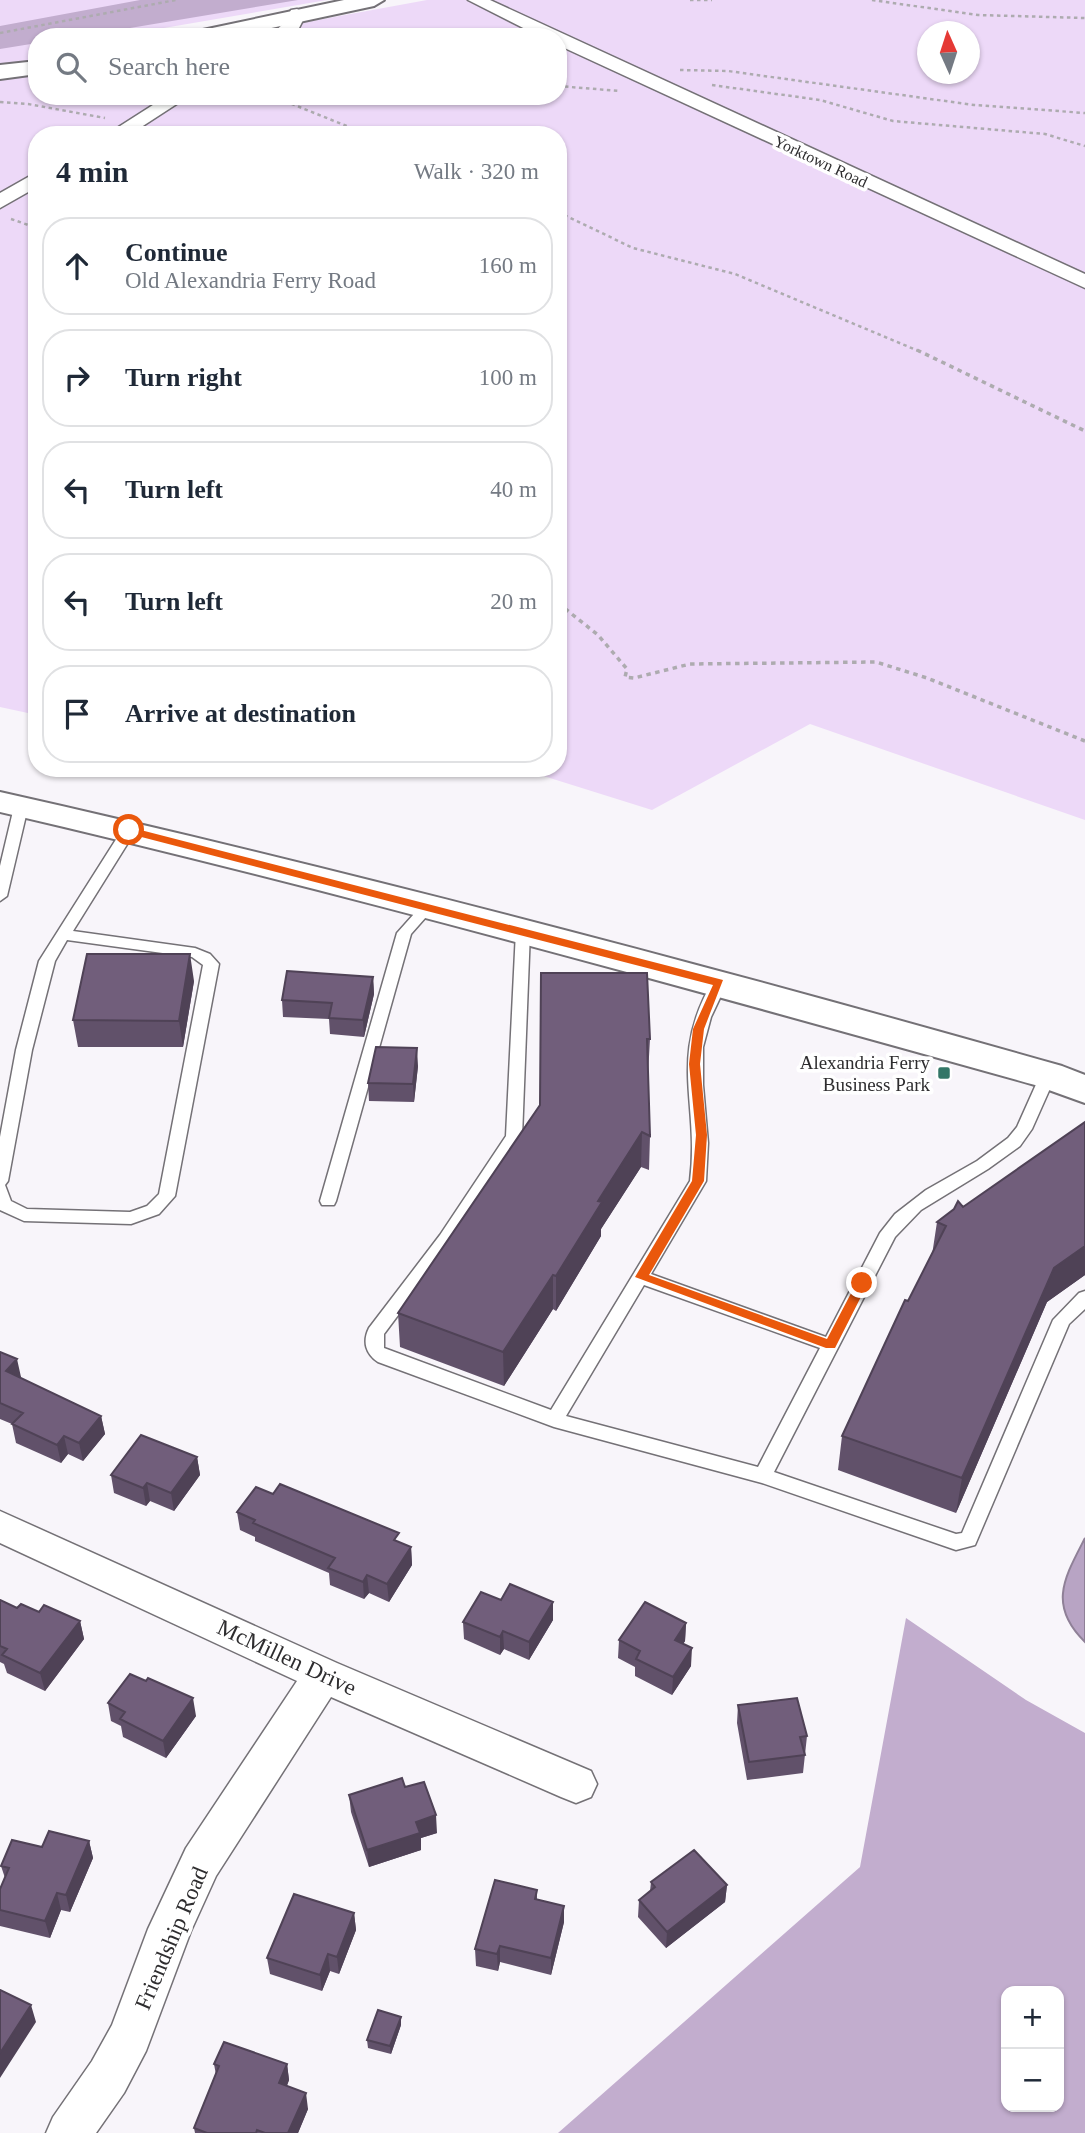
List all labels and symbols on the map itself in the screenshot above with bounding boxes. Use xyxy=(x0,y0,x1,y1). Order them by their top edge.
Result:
north arrow xyxy=(917,21,980,84)
street label: Yorktown Road xyxy=(771,132,870,191)
route start xyxy=(113,814,144,845)
place label: Alexandria Ferry Business Park xyxy=(800,1052,930,1095)
marker: Alexandria Ferry Business Park xyxy=(936,1065,952,1081)
route end xyxy=(846,1267,877,1298)
street label: McMillen Drive xyxy=(213,1614,360,1701)
street label: Friendship Road xyxy=(130,1863,213,2013)

